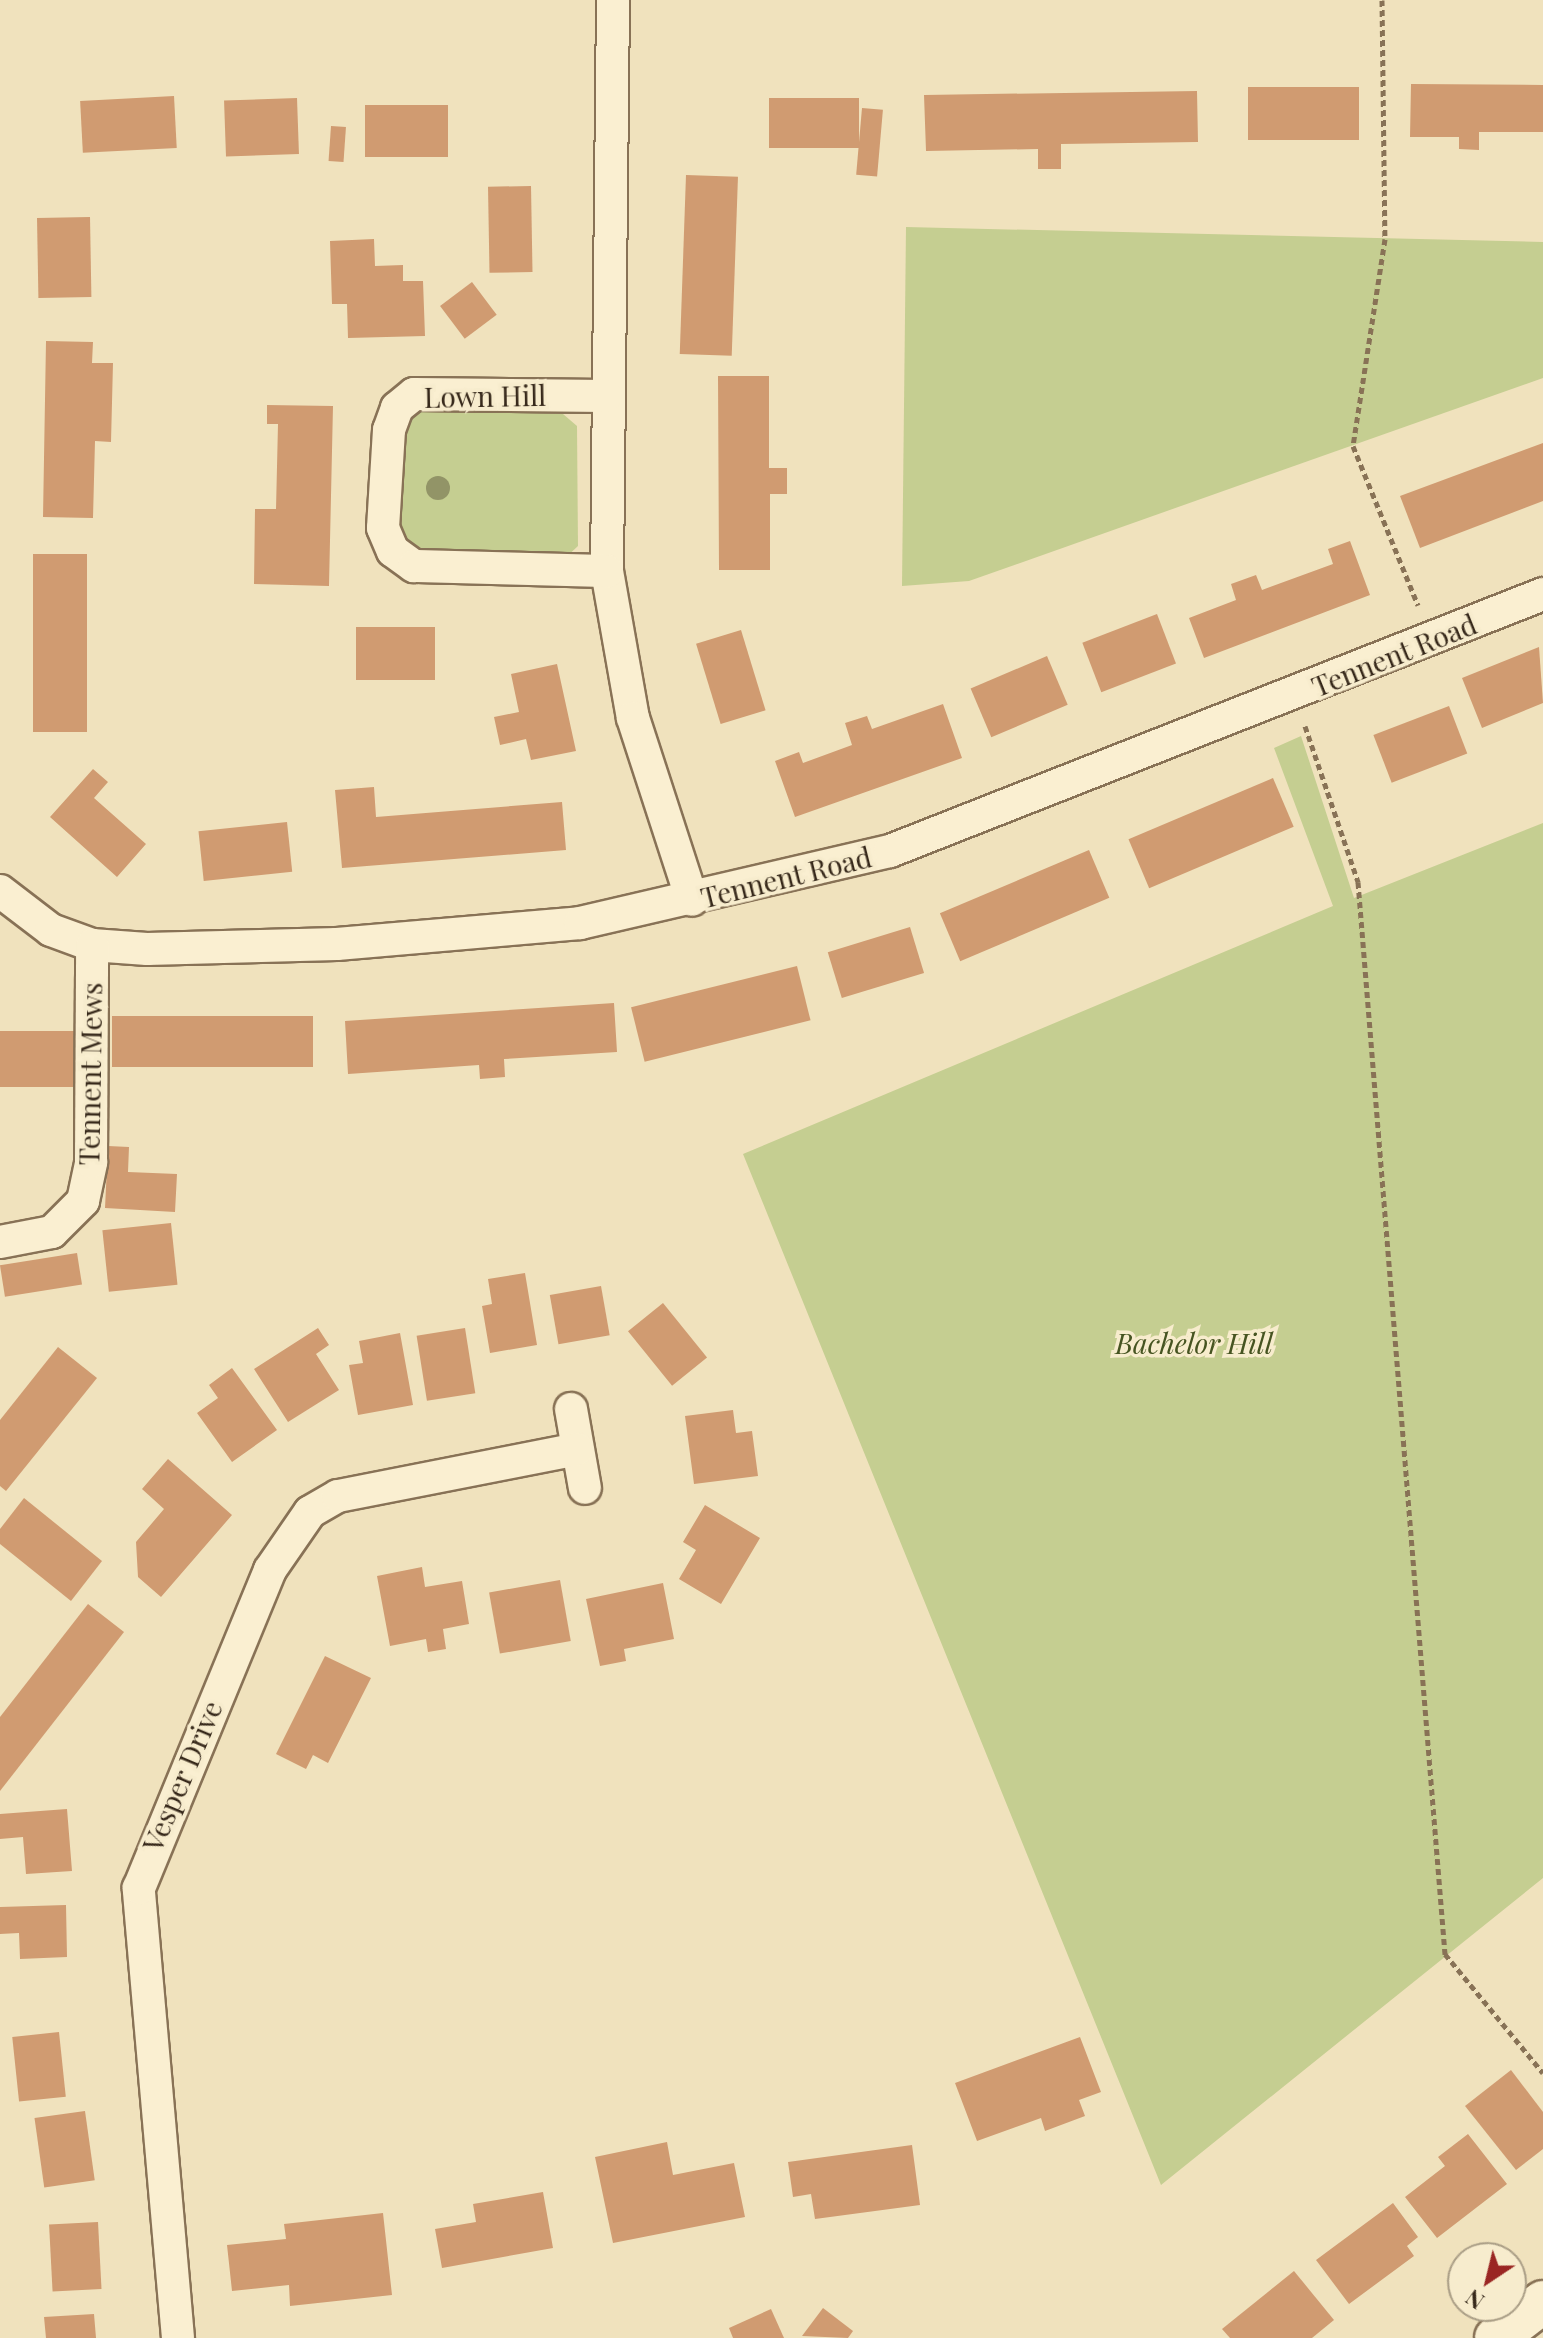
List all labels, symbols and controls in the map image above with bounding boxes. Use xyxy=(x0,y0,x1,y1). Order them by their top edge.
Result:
street label: Lown Hill xyxy=(424,378,546,414)
street label: Tennent Road xyxy=(1306,607,1482,703)
street label: Tennent Road xyxy=(697,840,875,914)
street label: Tennent Mews xyxy=(72,982,108,1166)
park label: Bachelor Hill xyxy=(1115,1326,1273,1360)
street label: Vesper Drive xyxy=(135,1695,229,1857)
north arrow xyxy=(1447,2242,1527,2322)
text: N xyxy=(1459,2283,1489,2317)

